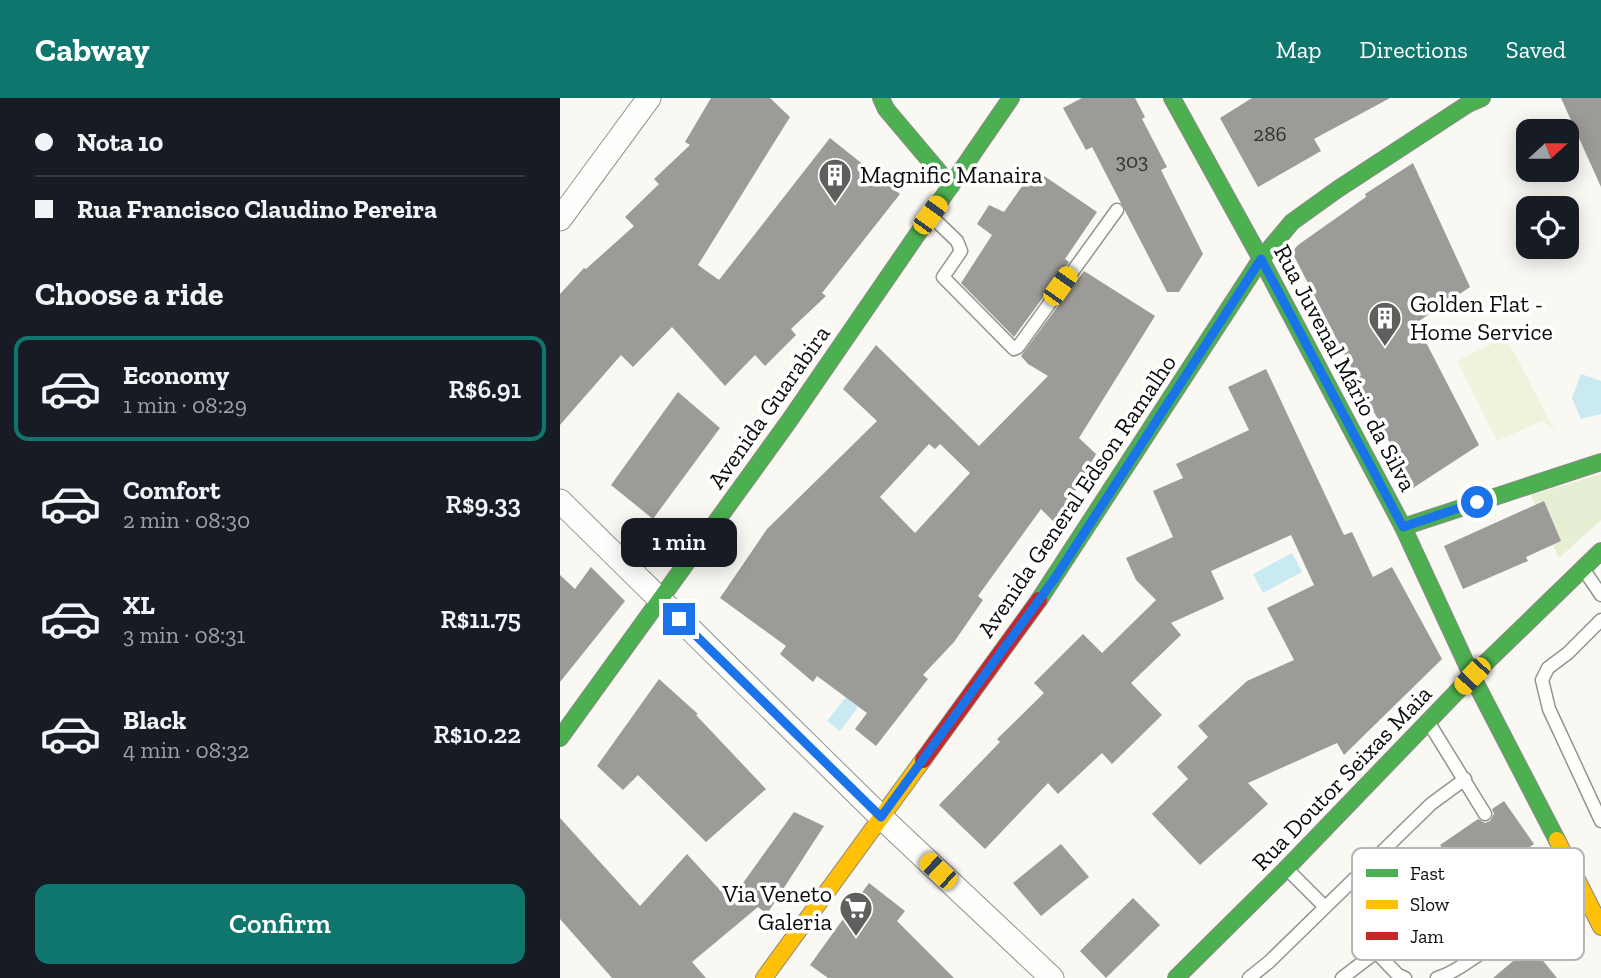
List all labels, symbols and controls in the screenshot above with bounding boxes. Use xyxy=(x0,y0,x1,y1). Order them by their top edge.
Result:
text: Cabway xyxy=(35,30,149,69)
text: Map xyxy=(1276,35,1322,64)
text: Directions xyxy=(1360,35,1468,64)
text: Saved xyxy=(1506,35,1566,64)
north arrow xyxy=(1516,119,1578,182)
map controls xyxy=(1516,119,1579,259)
house number: 286 xyxy=(1253,121,1287,146)
text: Nota 10 xyxy=(77,126,164,158)
house number: 303 xyxy=(1116,148,1148,173)
building icon: Magnific Manaira xyxy=(816,156,854,205)
place label: Magnific Manaira xyxy=(860,160,1043,189)
car xyxy=(910,192,951,238)
text: Rua Francisco Claudino Pereira xyxy=(77,193,437,225)
button: locate xyxy=(1516,196,1579,259)
street label: Rua Juvenal Mário da Silva xyxy=(1268,239,1423,497)
car xyxy=(1040,263,1081,309)
text: Choose a ride xyxy=(35,275,223,313)
place label: Golden Flat - Home Service xyxy=(1410,289,1553,346)
building icon: Golden Flat - Home Service xyxy=(1366,299,1404,348)
street label: Avenida Guarabira xyxy=(701,319,836,494)
street label: Avenida General Edson Ramalho xyxy=(971,349,1182,643)
icon: car xyxy=(39,357,102,420)
text: Economy xyxy=(123,359,229,391)
text: R$6.91 xyxy=(448,373,521,405)
text: 1 min · 08:29 xyxy=(123,391,247,419)
icon: car xyxy=(39,472,102,535)
text: Comfort xyxy=(123,474,220,506)
route start xyxy=(1461,486,1493,518)
text: R$9.33 xyxy=(446,488,521,520)
text: 2 min · 08:30 xyxy=(123,506,250,534)
callout: 1 min xyxy=(621,518,737,566)
text: 1 min xyxy=(652,528,706,556)
icon: car xyxy=(39,587,102,650)
text: XL xyxy=(123,589,155,621)
text: R$11.75 xyxy=(440,603,521,635)
route end xyxy=(663,603,695,635)
text: 3 min · 08:31 xyxy=(123,621,245,649)
car xyxy=(1450,653,1495,699)
street label: Rua Doutor Seixas Maia xyxy=(1246,679,1438,876)
icon: car xyxy=(39,702,102,765)
text: Black xyxy=(123,704,186,736)
text: R$10.22 xyxy=(433,718,521,750)
text: 4 min · 08:32 xyxy=(123,736,249,764)
legend xyxy=(1352,848,1584,960)
car xyxy=(916,849,961,893)
text: Fast xyxy=(1410,862,1445,885)
place label: Via Veneto Galeria xyxy=(721,879,832,936)
button: Confirm xyxy=(35,884,525,964)
supermarket icon: Via Veneto Galeria xyxy=(837,889,875,938)
text: Slow xyxy=(1410,893,1450,916)
text: Jam xyxy=(1410,925,1444,948)

